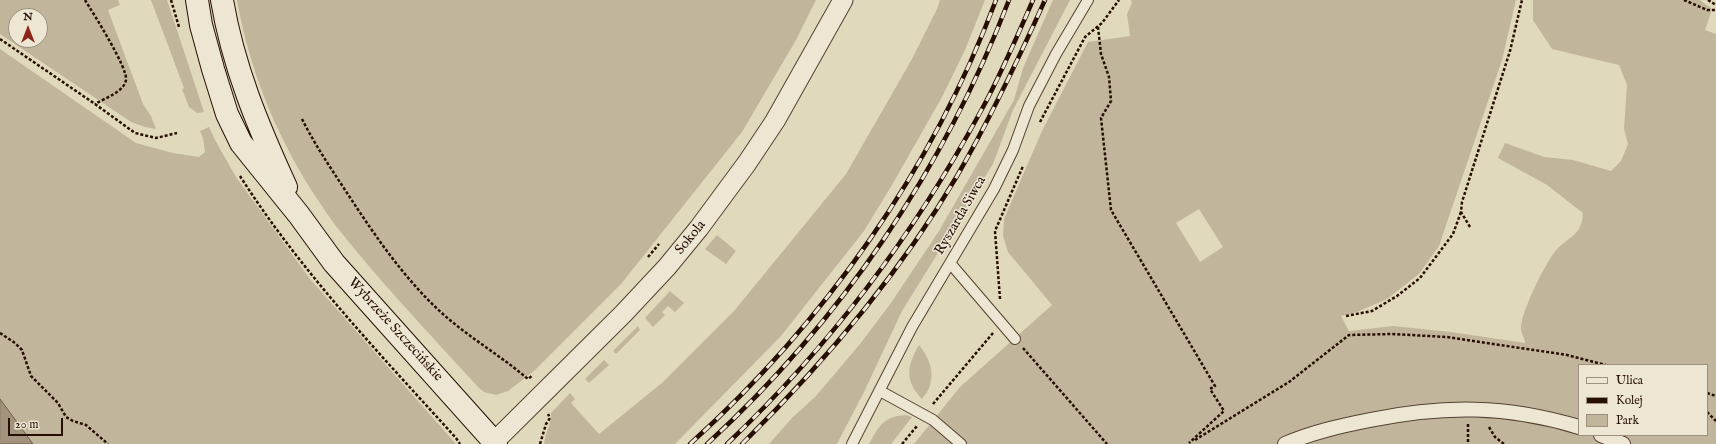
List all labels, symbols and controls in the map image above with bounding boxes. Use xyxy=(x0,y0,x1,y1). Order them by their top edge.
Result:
north arrow xyxy=(8,8,48,48)
text: N xyxy=(23,10,33,24)
street label: Ryszarda Siwca xyxy=(932,174,990,258)
street label: Sokola xyxy=(672,217,710,259)
street label: Wybrzeże Szczecińskie xyxy=(344,275,446,385)
legend xyxy=(1578,364,1708,436)
text: Ulica xyxy=(1616,373,1643,388)
text: Kolej xyxy=(1616,393,1643,408)
scale bar xyxy=(10,410,65,436)
text: Park xyxy=(1616,413,1639,428)
text: 20 m xyxy=(15,417,38,432)

